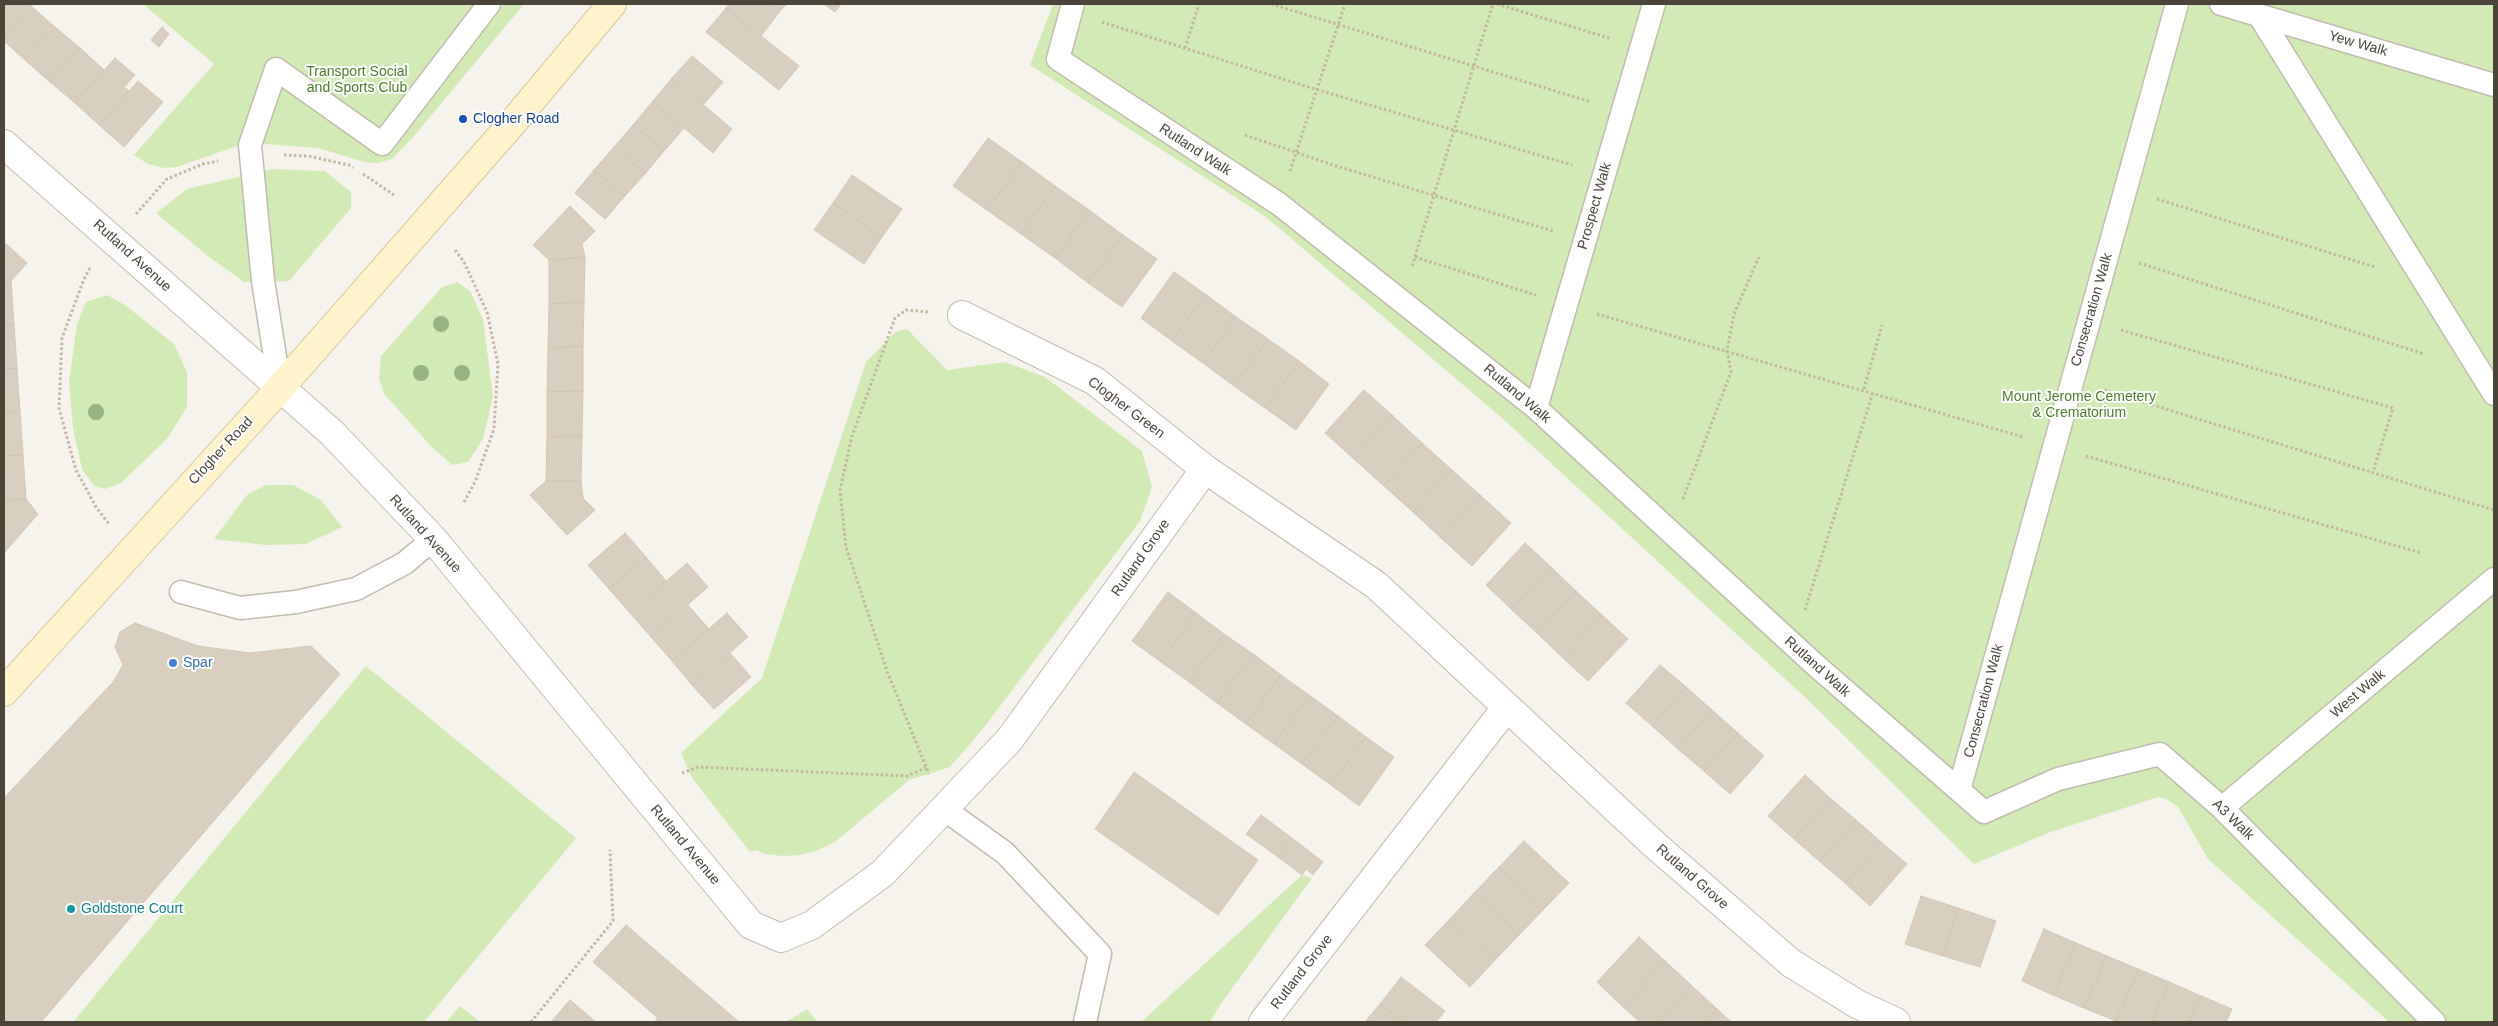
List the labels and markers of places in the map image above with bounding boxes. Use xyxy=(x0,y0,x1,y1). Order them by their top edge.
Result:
place label: Clogher Road xyxy=(473,111,559,127)
marker: Clogher Road xyxy=(457,113,469,125)
place label: Spar xyxy=(183,655,213,671)
marker: Spar xyxy=(167,657,179,669)
place label: Goldstone Court xyxy=(81,901,183,917)
marker: Goldstone Court xyxy=(65,903,77,915)

